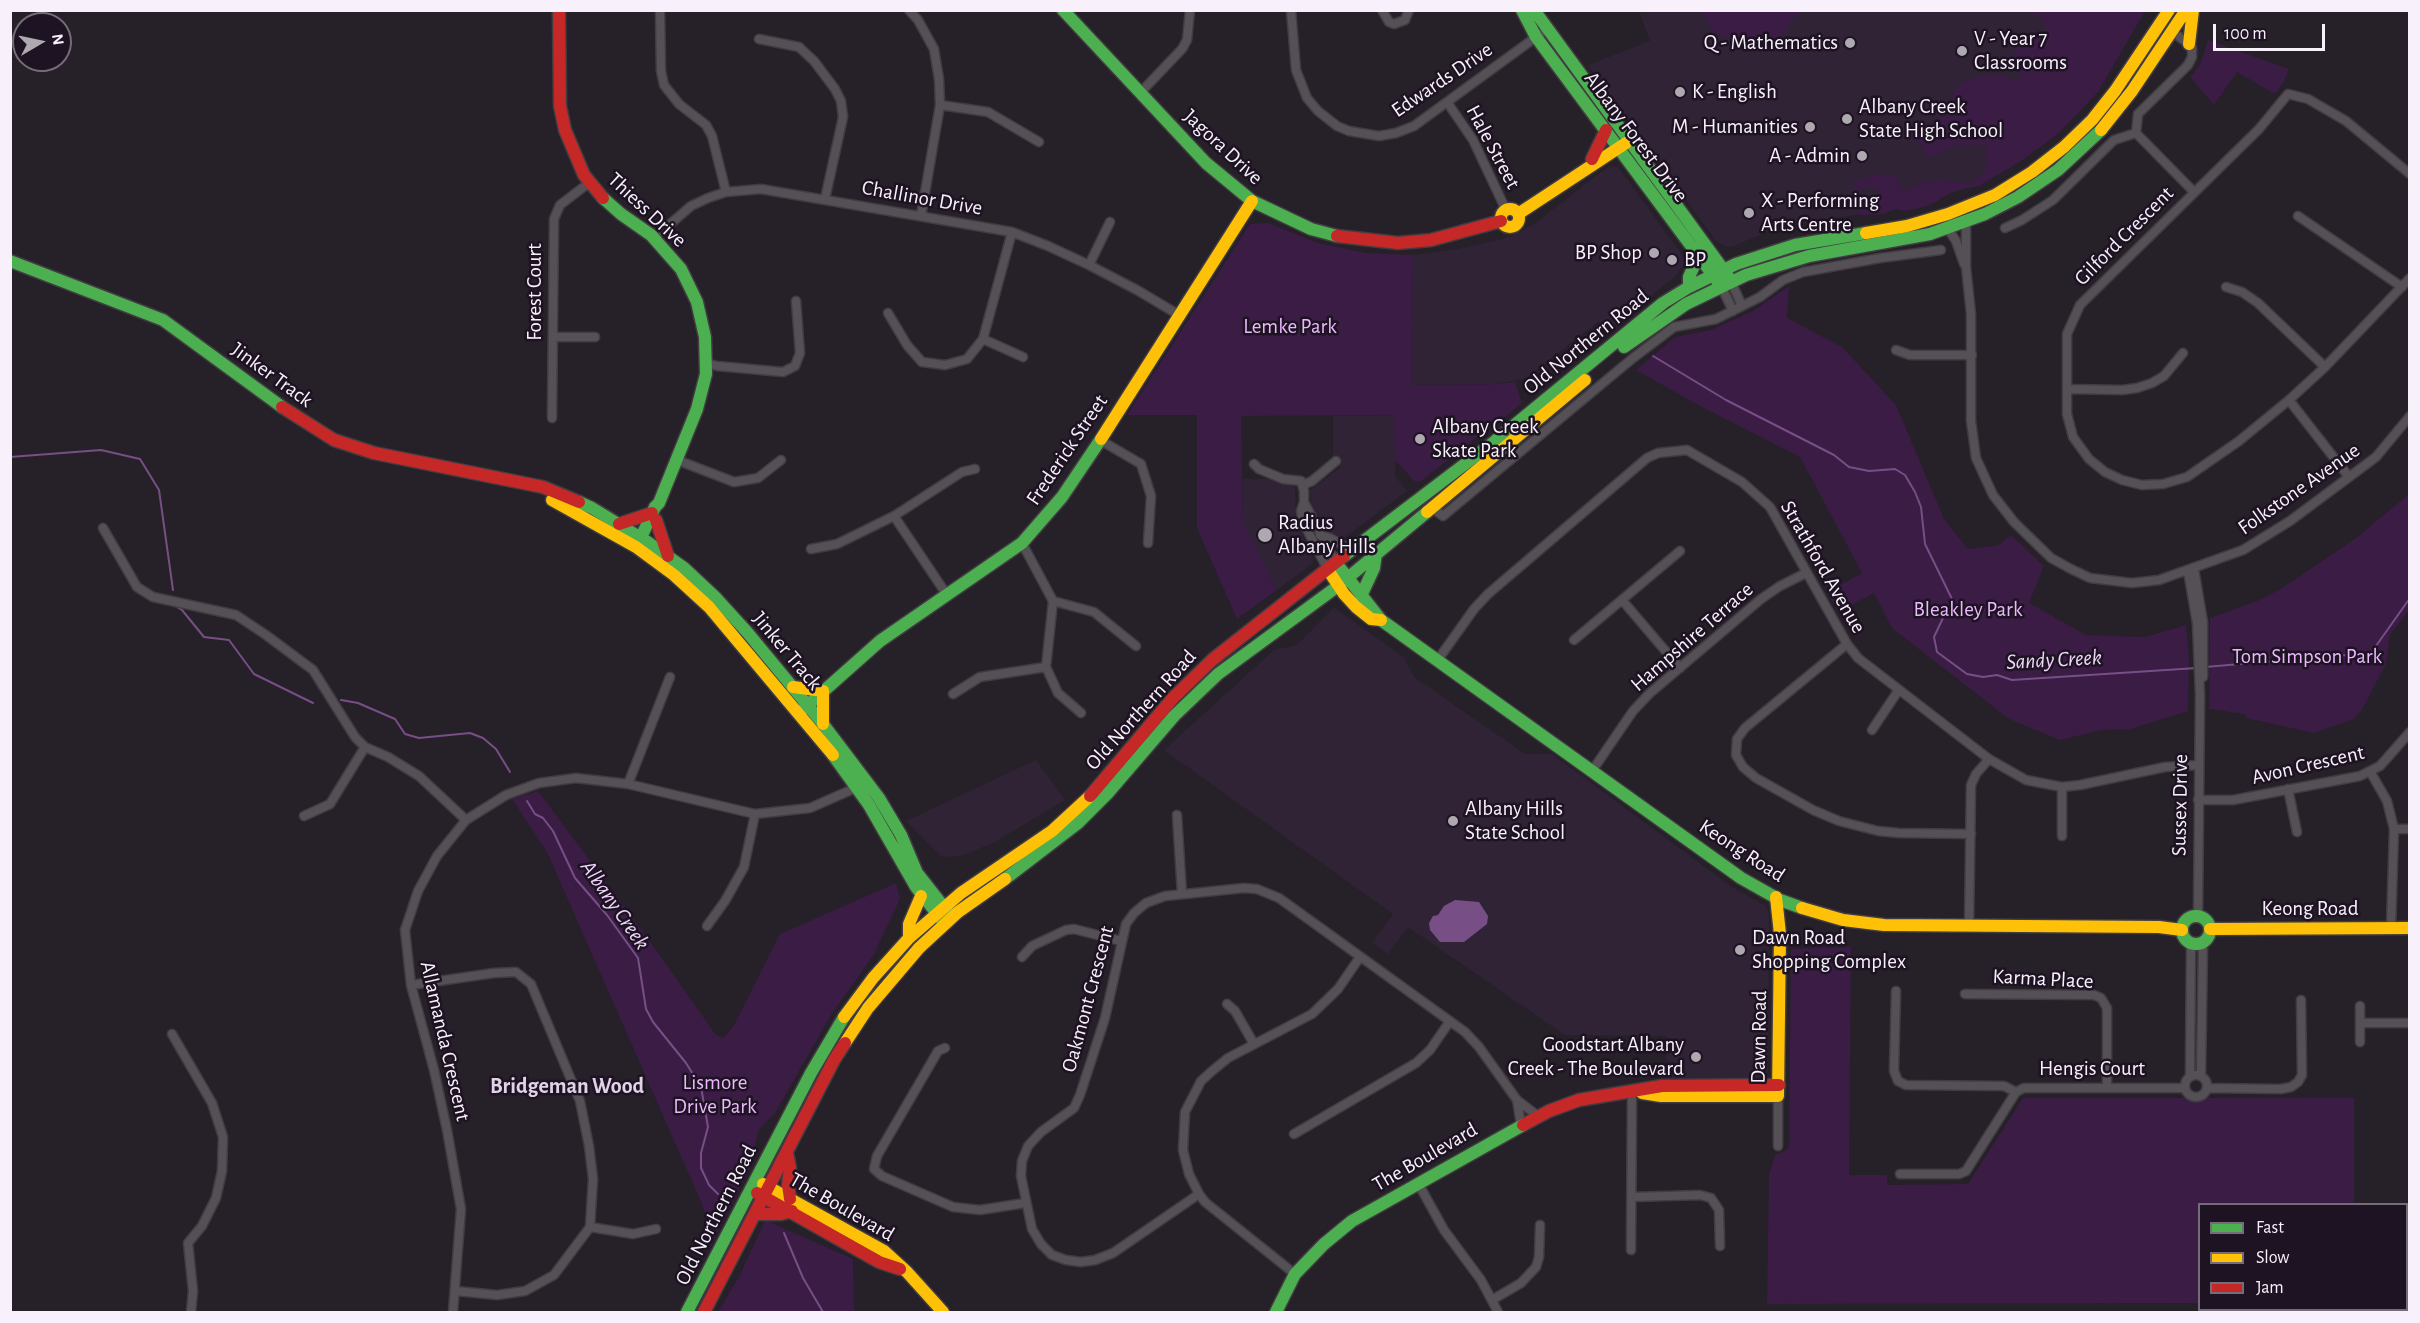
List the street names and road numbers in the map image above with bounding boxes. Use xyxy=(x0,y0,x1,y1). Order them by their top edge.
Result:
street label: Edwards Drive xyxy=(1387,37,1497,123)
street label: Albany Forest Drive xyxy=(1579,67,1693,207)
street label: Hale Street xyxy=(1460,101,1526,193)
street label: Jagora Drive xyxy=(1178,104,1268,190)
street label: Thiess Drive xyxy=(602,167,692,253)
street label: Challinor Drive xyxy=(860,175,984,221)
street label: Gilford Crescent xyxy=(2069,181,2179,291)
street label: Forest Court xyxy=(522,243,548,341)
street label: Old Northern Road xyxy=(1518,284,1654,400)
street label: Jinker Track xyxy=(226,337,318,413)
street label: Frederick Street xyxy=(1021,390,1113,510)
street label: Folkstone Avenue xyxy=(2233,438,2365,540)
street label: Strathford Avenue xyxy=(1775,496,1871,638)
street label: Hampshire Terrace xyxy=(1626,577,1758,697)
street label: Jinker Track xyxy=(747,607,827,695)
street label: Old Northern Road xyxy=(1080,644,1202,776)
street label: Avon Crescent xyxy=(2249,740,2367,790)
street label: Sussex Drive xyxy=(2167,754,2193,856)
street label: Keong Road xyxy=(1694,814,1790,888)
street label: Keong Road xyxy=(2261,896,2359,922)
street label: Oakmont Crescent xyxy=(1056,923,1120,1075)
street label: Allamanda Crescent xyxy=(414,959,476,1123)
street label: Karma Place xyxy=(1992,964,2094,994)
street label: Dawn Road xyxy=(1746,990,1772,1084)
street label: Hengis Court xyxy=(2039,1056,2145,1082)
street label: The Boulevard xyxy=(1368,1117,1482,1197)
street label: Old Northern Road xyxy=(670,1141,762,1289)
street label: The Boulevard xyxy=(785,1167,899,1247)

